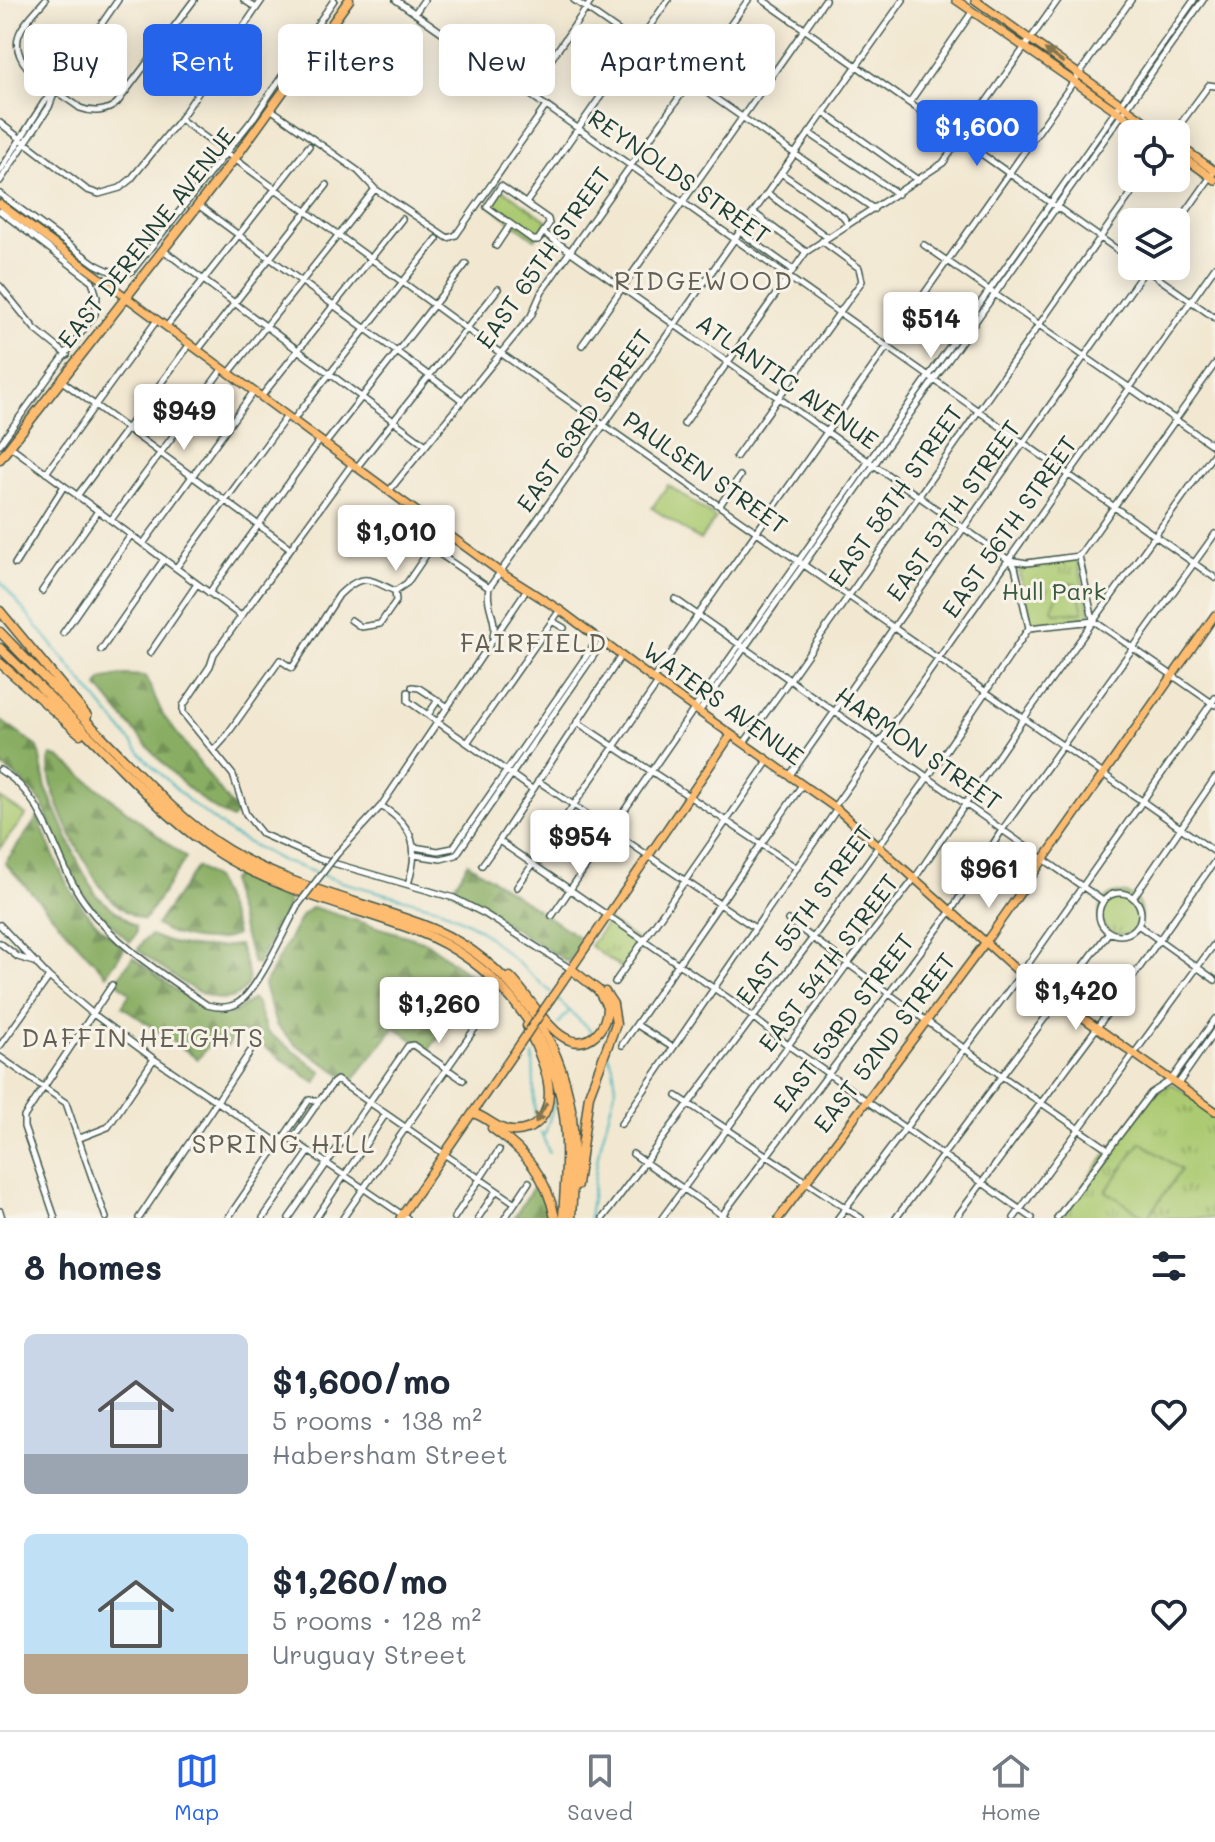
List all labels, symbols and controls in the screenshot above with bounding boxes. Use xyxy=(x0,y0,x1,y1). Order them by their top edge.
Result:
chip: Buy xyxy=(24,24,127,96)
chip: Rent xyxy=(143,24,262,96)
chip: Filters xyxy=(278,24,423,96)
chip: New xyxy=(439,24,555,96)
chip: Apartment xyxy=(571,24,775,96)
one-way arrow xyxy=(1044,49,1065,64)
pin: $1,600 xyxy=(912,100,1042,168)
street label: REYNOLDS STREET xyxy=(583,101,777,250)
text: $1,600 xyxy=(935,109,1019,143)
map controls xyxy=(1118,120,1190,280)
button: locate xyxy=(1118,120,1190,192)
street label: EAST DERENNE AVENUE xyxy=(50,121,241,353)
street label: EAST 65TH STREET xyxy=(468,160,617,354)
button: layers xyxy=(1118,208,1190,280)
district label: RIDGEWOOD xyxy=(614,263,794,297)
pin: $514 xyxy=(884,292,978,360)
text: $514 xyxy=(901,301,961,335)
street label: ATLANTIC AVENUE xyxy=(691,306,885,455)
street label: EAST 63RD STREET xyxy=(509,323,658,518)
pin: $949 xyxy=(137,384,231,452)
text: $949 xyxy=(152,393,216,427)
street label: EAST 58TH STREET xyxy=(820,398,969,592)
street label: PAULSEN STREET xyxy=(618,404,794,540)
street label: EAST 57TH STREET xyxy=(879,414,1027,607)
street label: EAST 56TH STREET xyxy=(934,429,1083,623)
pin: $1,010 xyxy=(331,505,461,573)
text: $1,010 xyxy=(356,514,436,548)
park label: Hull Park xyxy=(1002,575,1106,606)
district label: FAIRFIELD xyxy=(460,625,608,659)
street label: WATERS AVENUE xyxy=(637,634,810,771)
street label: HARMON STREET xyxy=(830,679,1008,817)
pin: $954 xyxy=(533,810,627,878)
street label: EAST 55TH STREET xyxy=(728,818,879,1010)
text: $954 xyxy=(548,819,612,853)
pin: $961 xyxy=(942,842,1036,910)
text: $961 xyxy=(960,851,1018,885)
street label: EAST 54TH STREET xyxy=(751,867,905,1057)
street label: EAST 53RD STREET xyxy=(766,927,920,1118)
street label: EAST 52ND STREET xyxy=(806,946,962,1138)
pin: $1,420 xyxy=(1011,964,1141,1032)
text: $1,420 xyxy=(1034,973,1118,1007)
pin: $1,260 xyxy=(374,977,504,1045)
text: $1,260 xyxy=(398,986,480,1020)
district label: DAFFIN HEIGHTS xyxy=(21,1020,265,1054)
one-way arrow xyxy=(535,1102,549,1124)
district label: SPRING HILL xyxy=(192,1126,376,1160)
text: 8 homes xyxy=(24,1244,162,1289)
icon: filters xyxy=(1147,1244,1191,1288)
text: $1,600/mo xyxy=(272,1358,450,1403)
icon: home xyxy=(88,1366,184,1462)
icon: heart xyxy=(1147,1392,1191,1436)
text: 5 rooms · 138 m² xyxy=(272,1403,482,1437)
text: Habersham Street xyxy=(272,1437,508,1471)
text: $1,260/mo xyxy=(272,1558,447,1603)
icon: home xyxy=(88,1566,184,1662)
icon: heart xyxy=(1147,1592,1191,1636)
text: 5 rooms · 128 m² xyxy=(272,1603,481,1637)
text: Uruguay Street xyxy=(272,1637,467,1671)
tab: Map xyxy=(174,1749,219,1826)
tab: Saved xyxy=(567,1749,633,1826)
tab: Home xyxy=(981,1749,1041,1826)

